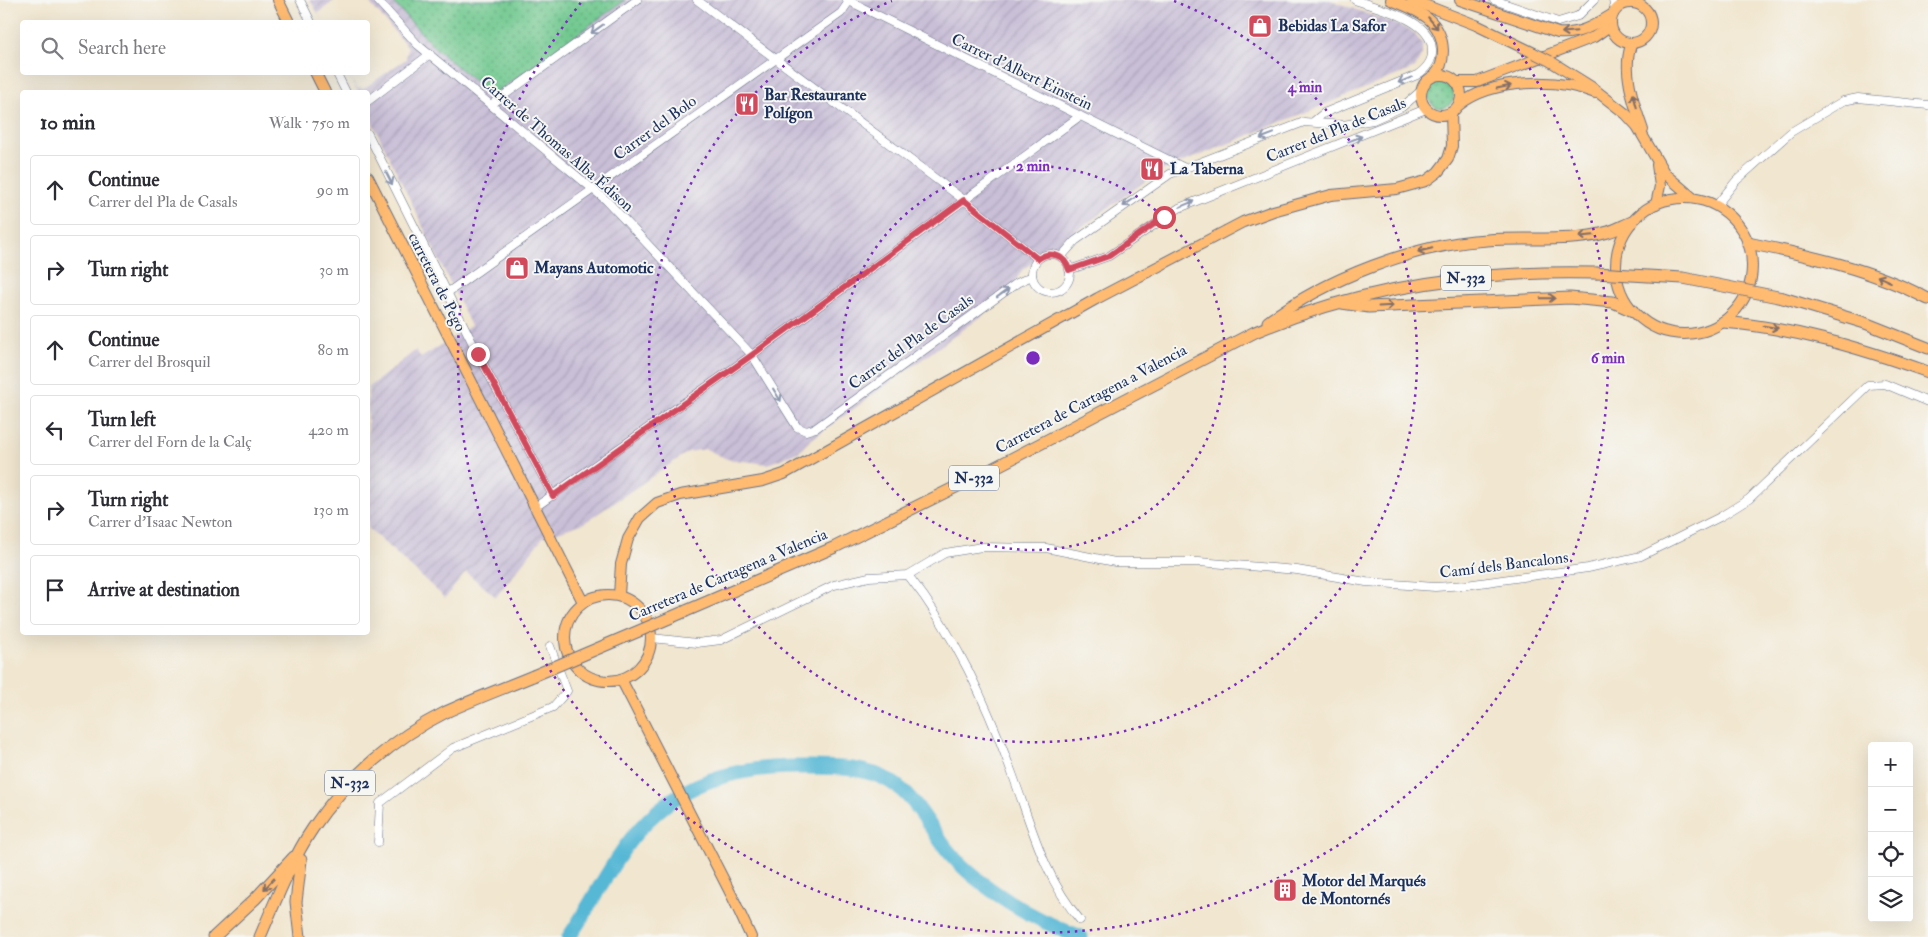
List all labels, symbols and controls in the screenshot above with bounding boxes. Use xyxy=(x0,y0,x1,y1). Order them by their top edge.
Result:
shop icon: Bebidas La Safor xyxy=(1247,13,1273,39)
place label: Bebidas La Safor xyxy=(1278,16,1387,36)
one-way arrow xyxy=(1427,16,1438,29)
search box xyxy=(20,20,370,75)
one-way arrow xyxy=(591,23,604,34)
one-way arrow xyxy=(1561,27,1577,37)
street label: Carrer d'Albert Einstein xyxy=(948,29,1096,115)
icon: search xyxy=(38,34,66,62)
text: Search here xyxy=(78,36,166,60)
street label: Carrer de Thomas Alba Édison xyxy=(476,71,639,216)
one-way arrow xyxy=(1398,76,1413,85)
text: 4 min xyxy=(1287,78,1323,97)
one-way arrow xyxy=(1495,82,1511,92)
place label: Bar Restaurante Polígon xyxy=(764,85,867,124)
street label: Carrer del Bolo xyxy=(609,91,701,165)
restaurant icon: Bar Restaurante Polígon xyxy=(734,91,760,117)
street label: Carrer del Pla de Casals xyxy=(1263,93,1409,167)
one-way arrow xyxy=(1630,93,1639,109)
text: 10 min xyxy=(40,109,95,136)
text: Walk · 750 m xyxy=(269,113,350,133)
one-way arrow xyxy=(1260,132,1275,141)
one-way arrow xyxy=(1347,133,1362,143)
restaurant icon: La Taberna xyxy=(1139,156,1165,182)
text: 2 min xyxy=(1016,157,1050,176)
place label: La Taberna xyxy=(1170,159,1244,179)
text: Continue xyxy=(88,168,159,192)
one-way arrow xyxy=(385,170,395,185)
icon: ahead xyxy=(41,176,69,204)
text: 90 m xyxy=(317,180,349,200)
text: Carrer del Pla de Casals xyxy=(88,192,237,212)
one-way arrow xyxy=(1123,196,1136,207)
one-way arrow xyxy=(1179,199,1194,209)
route start xyxy=(1153,206,1176,229)
street label: carretera de Pego xyxy=(403,229,471,335)
one-way arrow xyxy=(1578,231,1594,241)
one-way arrow xyxy=(1417,245,1433,255)
shop icon: Mayans Automotic xyxy=(504,255,530,281)
icon: right xyxy=(41,256,69,284)
text: Turn right xyxy=(88,258,168,282)
place label: Mayans Automotic xyxy=(533,258,654,279)
text: 30 m xyxy=(319,260,349,280)
road number: N-332 xyxy=(1441,266,1491,290)
one-way arrow xyxy=(1876,274,1891,283)
one-way arrow xyxy=(996,288,1010,298)
street label: Carrer del Pla de Casals xyxy=(845,290,977,394)
one-way arrow xyxy=(1540,293,1556,303)
one-way arrow xyxy=(1378,301,1394,310)
one-way arrow xyxy=(1763,322,1779,332)
text: Continue xyxy=(88,328,159,352)
icon: ahead xyxy=(41,336,69,364)
text: 80 m xyxy=(318,340,349,360)
street label: Carretera de Cartagena a Valencia xyxy=(992,340,1191,458)
route end xyxy=(467,343,490,366)
centre of rings xyxy=(1024,349,1042,367)
text: 6 min xyxy=(1591,349,1625,368)
text: Carrer del Brosquil xyxy=(88,352,211,372)
one-way arrow xyxy=(773,387,783,401)
text: Turn left xyxy=(88,408,156,432)
icon: left xyxy=(41,416,69,444)
text: 420 m xyxy=(308,420,349,440)
text: Carrer del Forn de la Calç xyxy=(88,432,252,452)
road number: N-332 xyxy=(949,466,999,490)
text: Turn right xyxy=(88,488,168,512)
icon: right xyxy=(41,496,69,524)
text: 130 m xyxy=(313,500,349,520)
text: Carrer d'Isaac Newton xyxy=(88,512,233,532)
street label: Carretera de Cartagena a Valencia xyxy=(626,524,831,626)
street label: Camí dels Bancalons xyxy=(1438,547,1570,583)
icon: arrive xyxy=(41,576,69,604)
text: Arrive at destination xyxy=(88,578,240,602)
map controls xyxy=(1868,742,1913,922)
button: + xyxy=(1868,742,1913,787)
road number: N-332 xyxy=(325,770,375,796)
button: − xyxy=(1868,787,1913,832)
button: locate xyxy=(1868,832,1913,877)
place label: Motor del Marqués de Montornés xyxy=(1301,871,1426,909)
one-way arrow xyxy=(263,877,275,890)
building icon: Motor del Marqués de Montornés xyxy=(1272,877,1298,903)
button: layers xyxy=(1868,877,1913,922)

